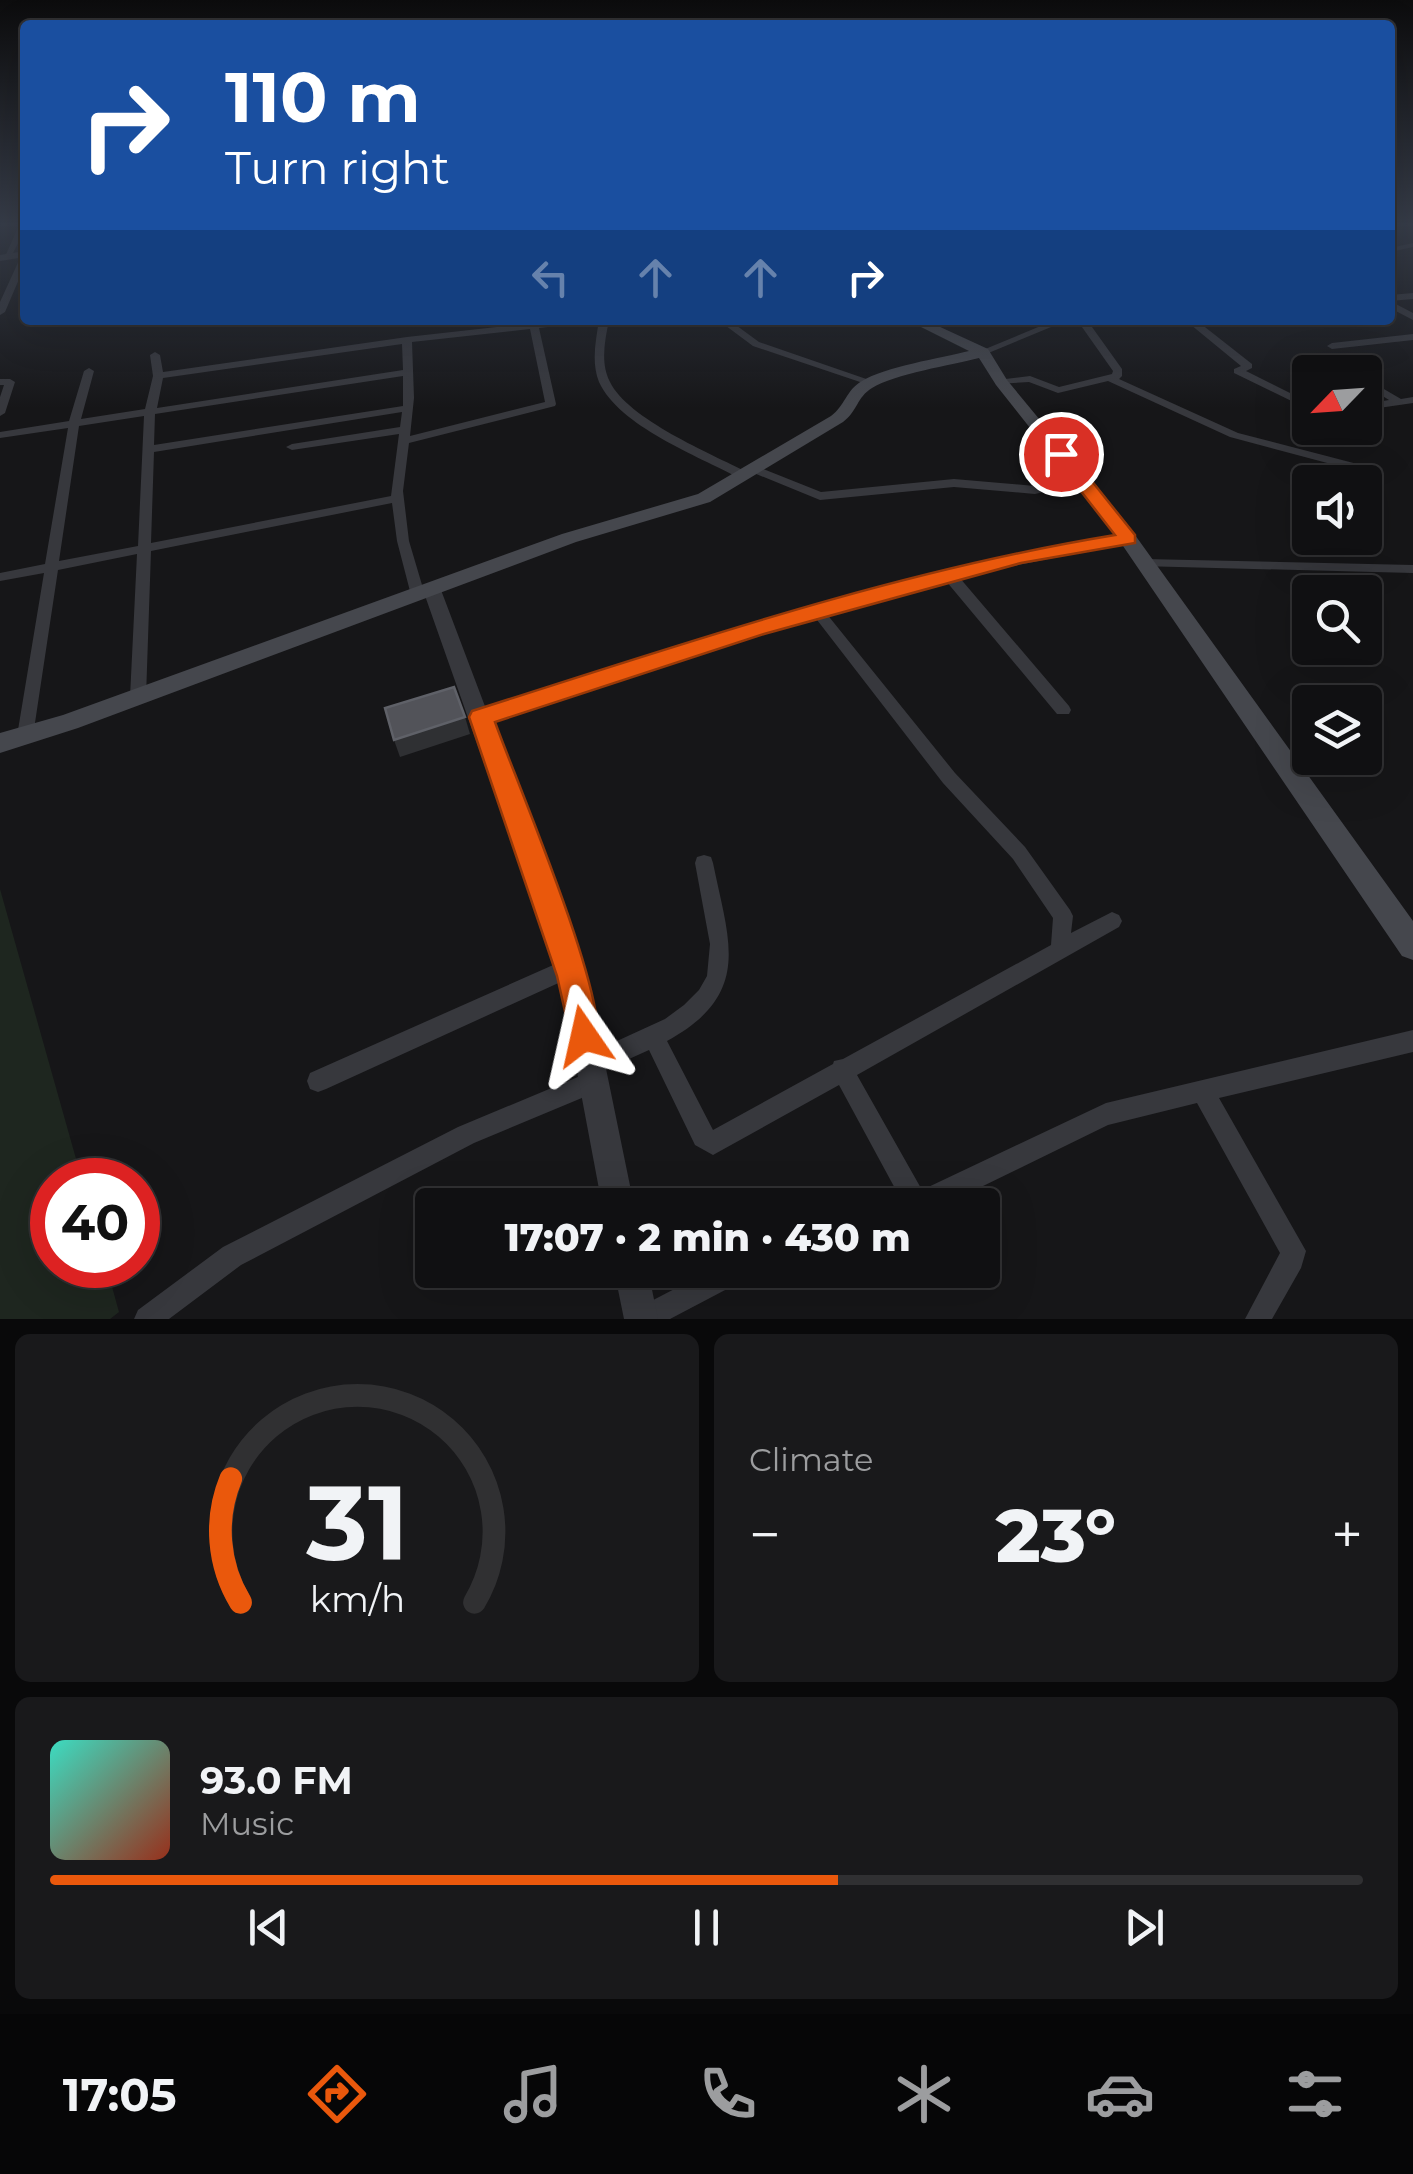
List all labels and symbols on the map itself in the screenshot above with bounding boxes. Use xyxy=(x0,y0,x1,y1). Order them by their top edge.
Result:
north arrow xyxy=(1292,355,1382,445)
pin xyxy=(1019,412,1104,497)
position arrow xyxy=(532,984,636,1088)
speed limit sign: 40 xyxy=(30,1158,160,1288)

